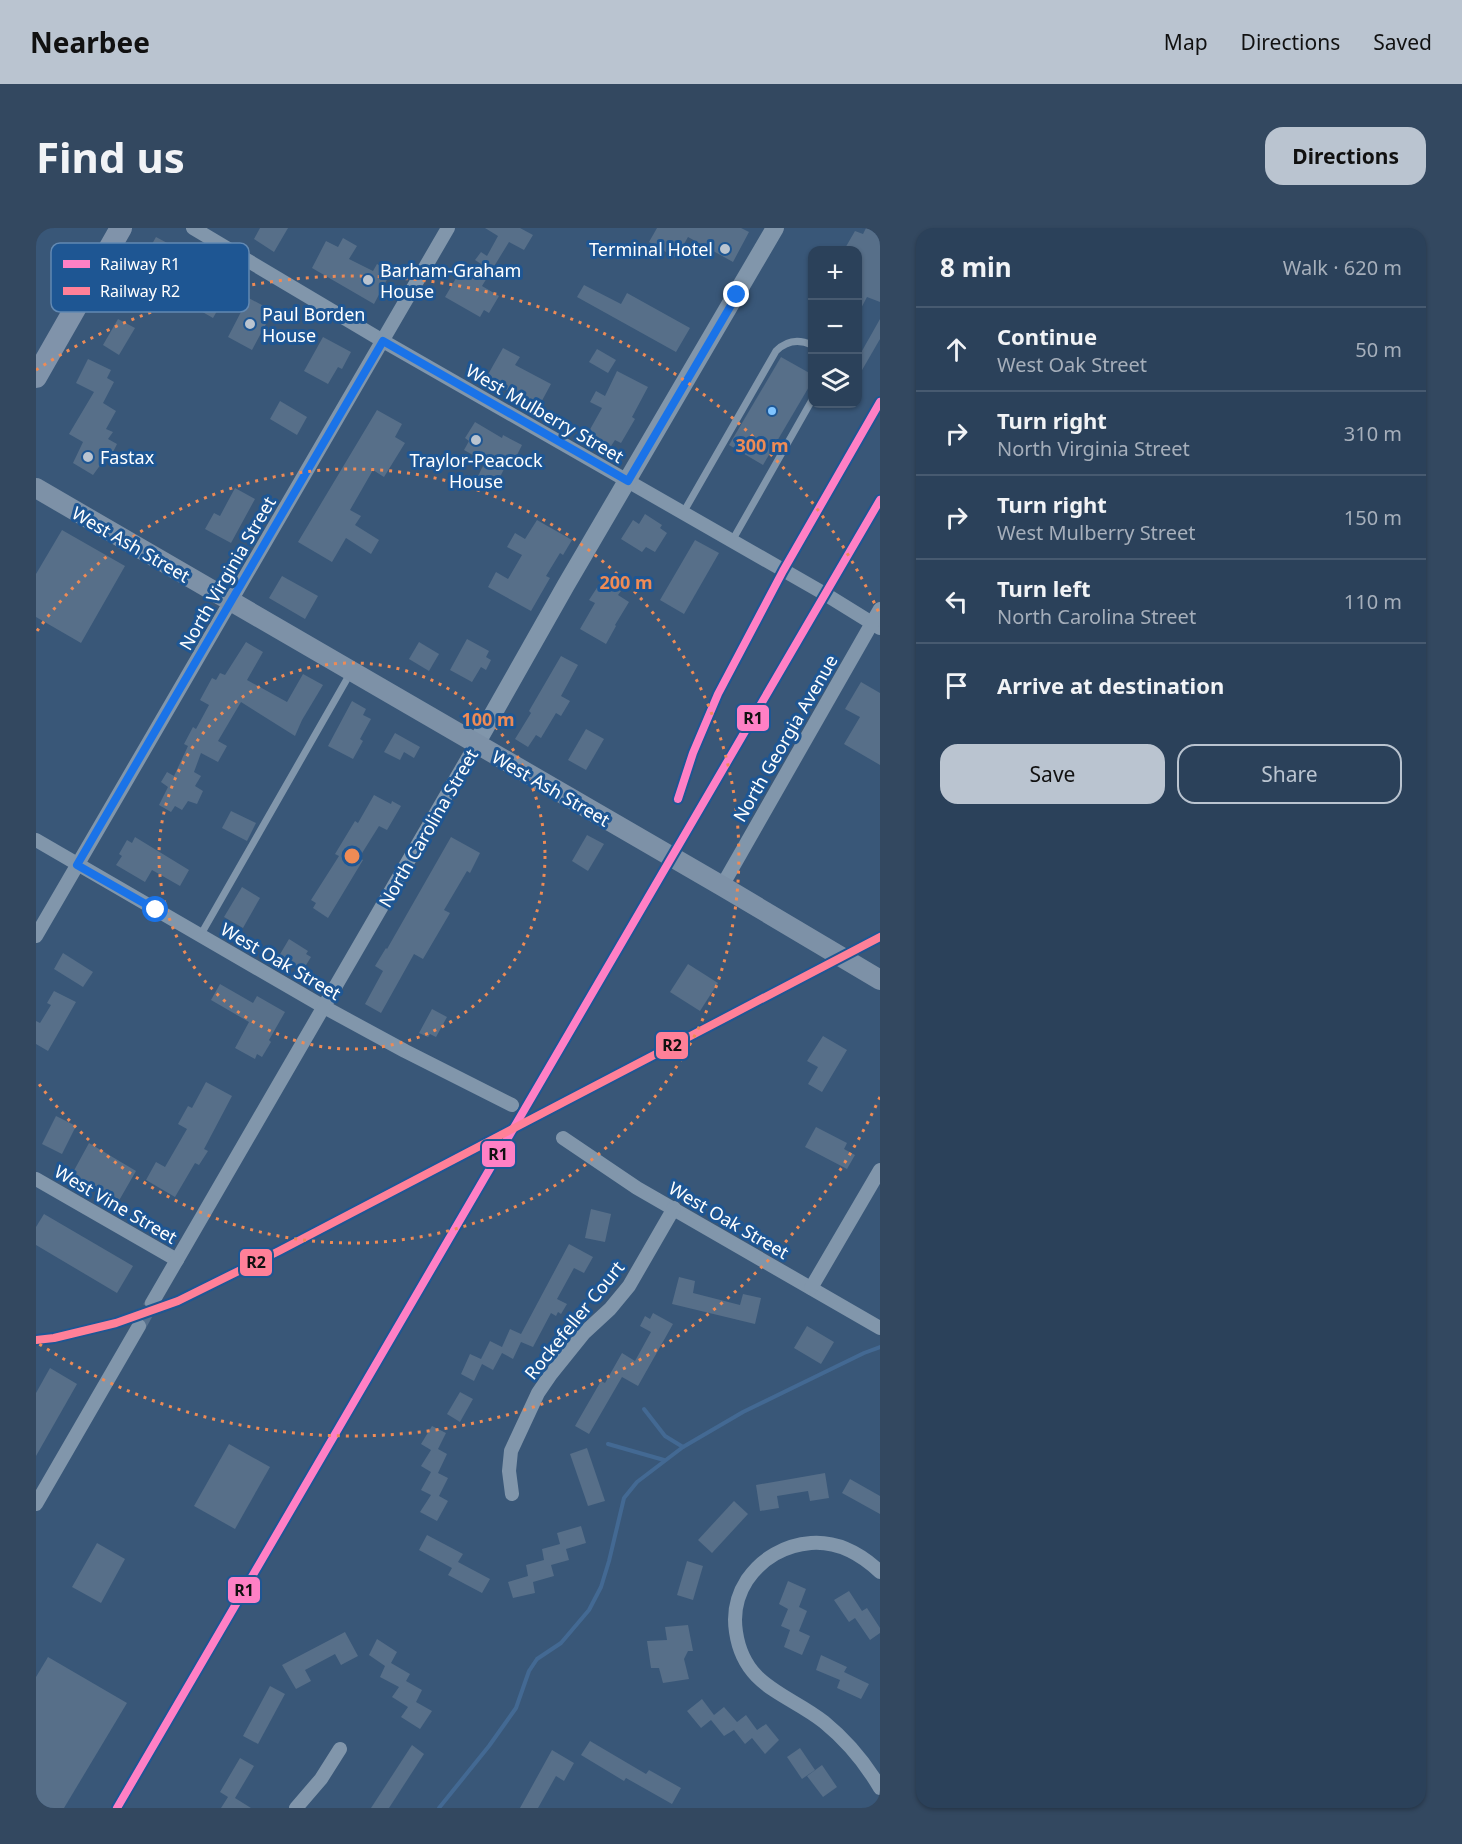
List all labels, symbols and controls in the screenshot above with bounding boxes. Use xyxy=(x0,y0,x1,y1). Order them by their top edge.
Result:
text: Nearbee xyxy=(30,23,150,61)
text: Map xyxy=(1164,28,1208,56)
text: Directions xyxy=(1241,28,1340,56)
text: Saved xyxy=(1373,28,1432,56)
button: Directions xyxy=(1265,127,1426,185)
text: Find us xyxy=(36,128,185,185)
place label: Terminal Hotel xyxy=(589,237,713,261)
marker: Terminal Hotel xyxy=(718,242,732,256)
legend xyxy=(51,243,249,312)
map controls xyxy=(808,246,862,408)
button: + xyxy=(808,246,862,300)
text: 8 min xyxy=(940,249,1012,285)
text: Railway R1 xyxy=(100,253,180,275)
text: Walk · 620 m xyxy=(1283,254,1402,281)
place label: Barham-Graham House xyxy=(380,258,521,303)
marker: Barham-Graham House xyxy=(361,273,375,287)
text: Railway R2 xyxy=(100,280,180,302)
route end xyxy=(723,281,749,307)
button: − xyxy=(808,300,862,354)
place label: Paul Borden House xyxy=(262,302,365,347)
marker: Paul Borden House xyxy=(243,317,257,331)
text: Continue xyxy=(997,321,1097,351)
icon: ahead xyxy=(940,333,973,366)
text: 50 m xyxy=(1355,336,1402,363)
text: West Oak Street xyxy=(997,351,1147,378)
button: layers xyxy=(808,354,862,408)
street label: West Mulberry Street xyxy=(462,358,629,468)
unlabelled marker xyxy=(766,405,778,417)
text: Turn right xyxy=(997,405,1107,435)
icon: right xyxy=(940,417,973,450)
text: 310 m xyxy=(1344,420,1402,447)
marker: Traylor-Peacock House xyxy=(469,433,483,447)
text: 300 m xyxy=(735,433,789,457)
text: North Virginia Street xyxy=(997,435,1190,462)
place label: Fastax xyxy=(100,445,155,469)
place label: Traylor-Peacock House xyxy=(409,448,543,493)
marker: Fastax xyxy=(81,450,95,464)
text: Turn right xyxy=(997,489,1107,519)
street label: North Virginia Street xyxy=(173,491,281,654)
street label: West Ash Street xyxy=(68,500,195,588)
icon: right xyxy=(940,501,973,534)
text: 150 m xyxy=(1344,504,1402,531)
text: West Mulberry Street xyxy=(997,519,1195,546)
text: 200 m xyxy=(599,570,653,594)
text: Turn left xyxy=(997,573,1091,603)
icon: left xyxy=(940,585,973,618)
text: 110 m xyxy=(1344,588,1402,615)
text: North Carolina Street xyxy=(997,603,1196,630)
street label: North Georgia Avenue xyxy=(727,650,843,826)
icon: arrive xyxy=(940,669,973,702)
text: Arrive at destination xyxy=(997,670,1224,700)
line badge: R1 xyxy=(736,704,770,732)
text: 100 m xyxy=(461,707,515,731)
text: R1 xyxy=(743,707,763,729)
street label: North Carolina Street xyxy=(373,744,483,912)
street label: West Ash Street xyxy=(488,744,615,832)
button: Save xyxy=(940,744,1165,804)
button: Share xyxy=(1177,744,1402,804)
centre of rings xyxy=(342,846,362,866)
route start xyxy=(142,896,168,922)
street label: West Oak Street xyxy=(217,917,346,1005)
line badge: R2 xyxy=(655,1031,689,1060)
text: R2 xyxy=(662,1034,682,1056)
line badge: R1 xyxy=(481,1140,516,1168)
text: R1 xyxy=(488,1143,508,1165)
street label: West Vine Street xyxy=(50,1159,182,1249)
street label: West Oak Street xyxy=(665,1176,794,1264)
line badge: R2 xyxy=(239,1248,273,1277)
text: R2 xyxy=(246,1251,266,1273)
street label: Rockefeller Court xyxy=(519,1255,629,1384)
line badge: R1 xyxy=(227,1576,261,1604)
text: R1 xyxy=(234,1579,254,1601)

